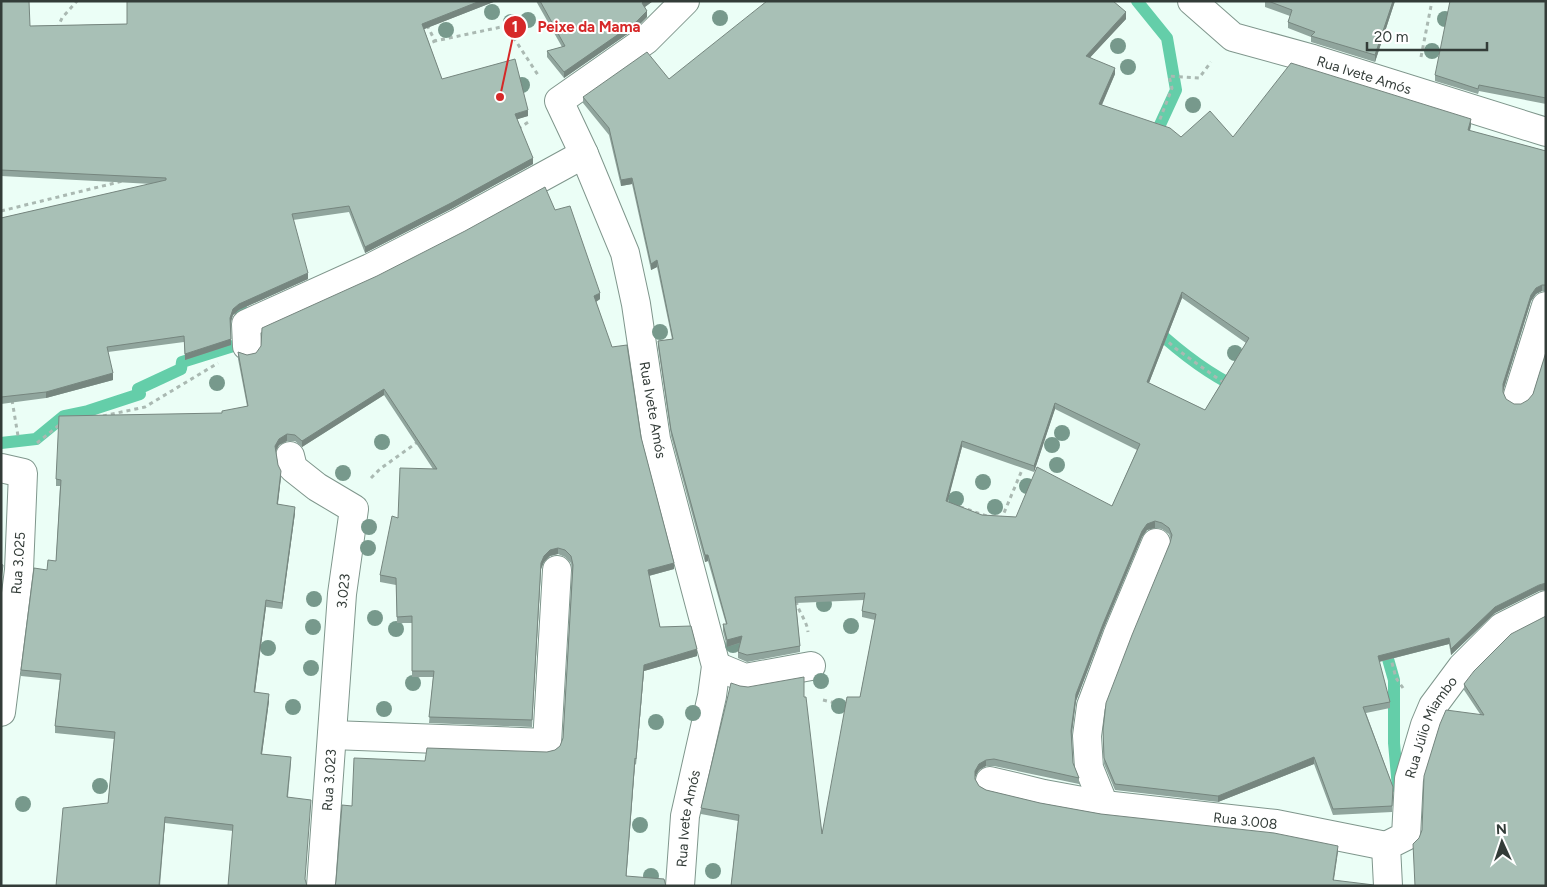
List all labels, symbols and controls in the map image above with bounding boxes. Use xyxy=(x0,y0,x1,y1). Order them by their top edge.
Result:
callout: Peixe da Mama xyxy=(502,12,650,42)
text: 1 xyxy=(512,18,518,36)
text: Peixe da Mama xyxy=(537,18,641,36)
scale bar xyxy=(1367,20,1487,52)
text: 20 m xyxy=(1374,28,1408,46)
street label: Rua Ivete Amós xyxy=(1314,53,1413,98)
street label: Rua Ivete Amós xyxy=(636,360,669,460)
street label: Rua 3.025 xyxy=(8,531,29,595)
street label: 3.023 xyxy=(333,573,354,609)
street label: Rua Júlio Miambo xyxy=(1402,673,1461,780)
street label: Rua 3.023 xyxy=(319,748,340,812)
street label: Rua Ivete Amós xyxy=(673,768,704,868)
street label: Rua 3.008 xyxy=(1212,809,1278,833)
north arrow xyxy=(1477,817,1527,867)
text: N xyxy=(1495,821,1507,838)

